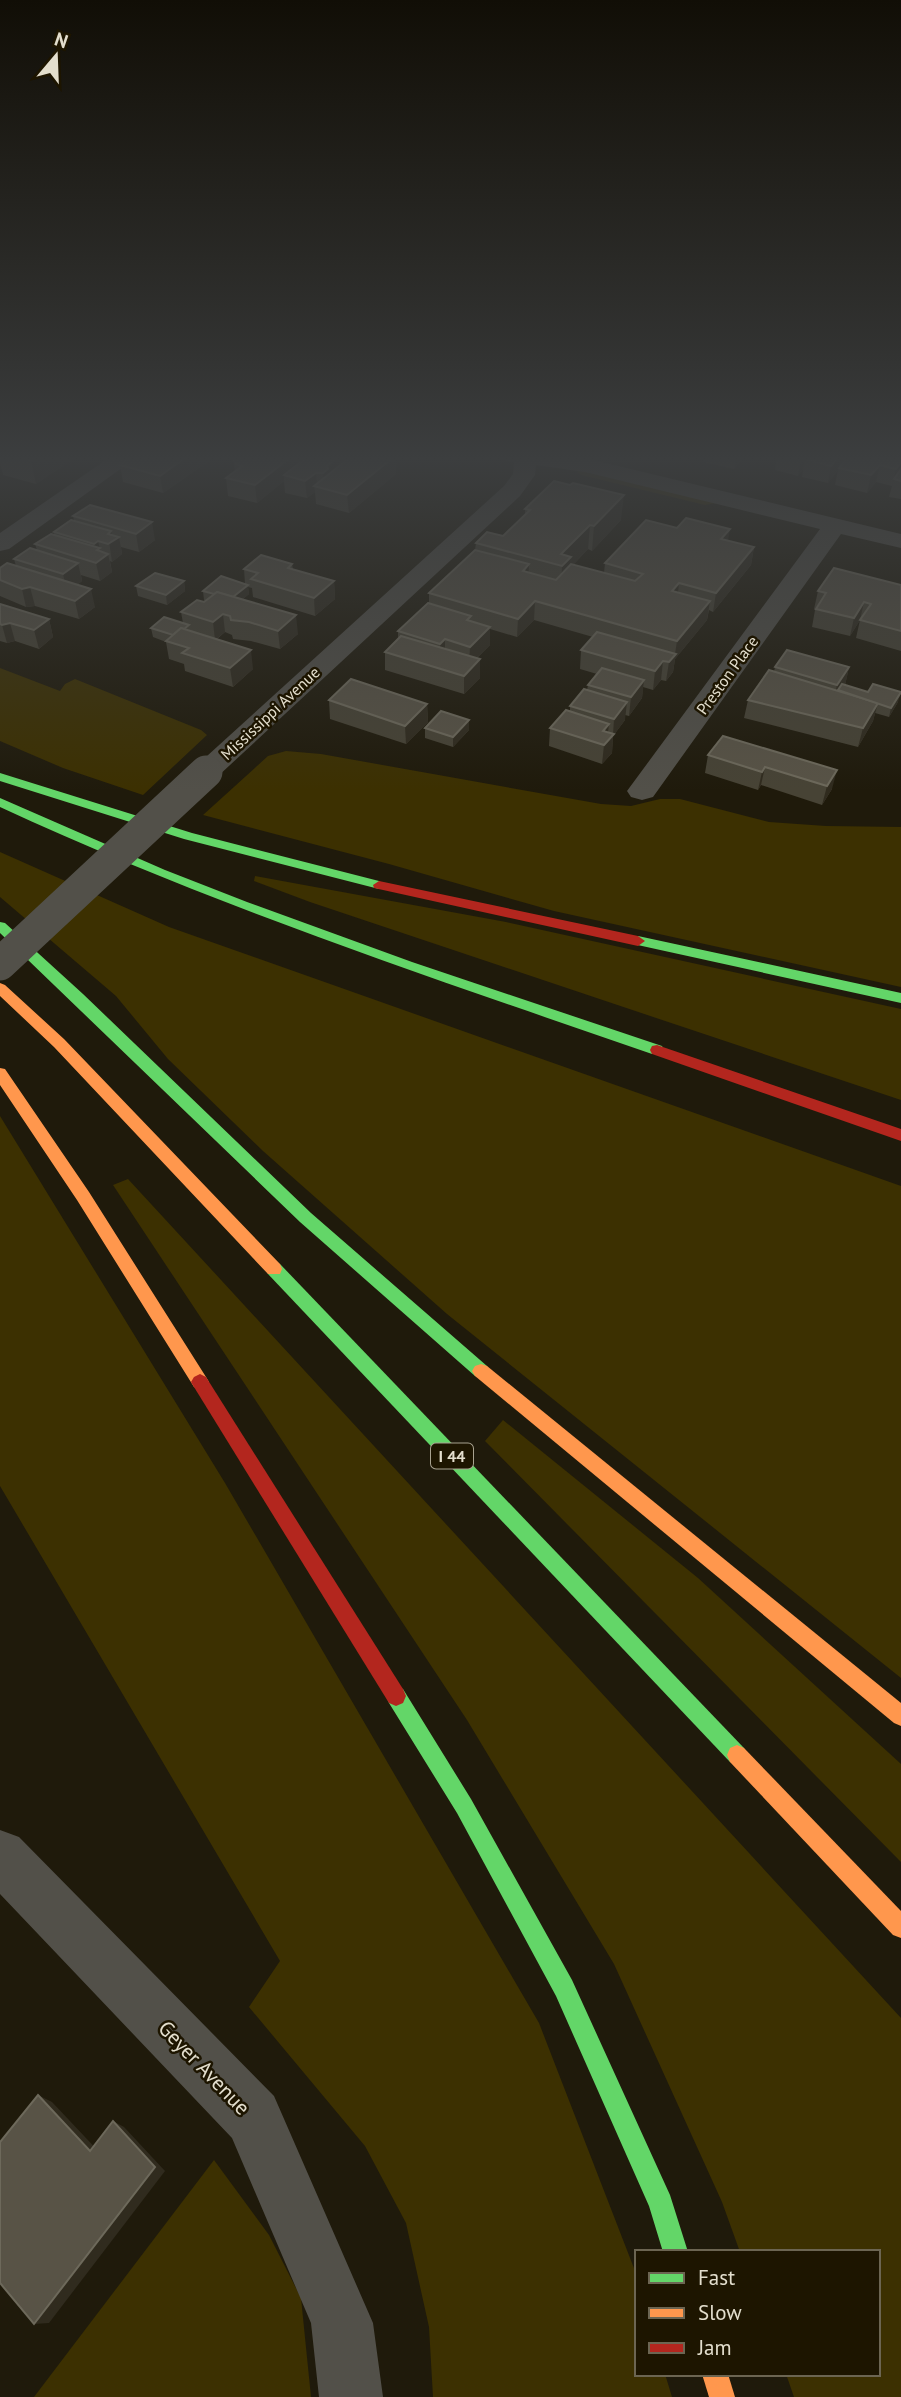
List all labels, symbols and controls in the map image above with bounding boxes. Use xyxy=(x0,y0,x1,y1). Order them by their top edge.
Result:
north arrow xyxy=(21,21,91,91)
text: N xyxy=(52,27,71,53)
street label: Preston Place xyxy=(692,632,762,718)
street label: Mississippi Avenue xyxy=(216,662,324,764)
road number: I 44 xyxy=(431,1444,473,1468)
street label: Geyer Avenue xyxy=(153,2015,256,2121)
legend xyxy=(635,2250,880,2376)
text: Fast xyxy=(698,2264,735,2291)
text: Slow xyxy=(698,2299,742,2326)
text: Jam xyxy=(697,2334,732,2361)

